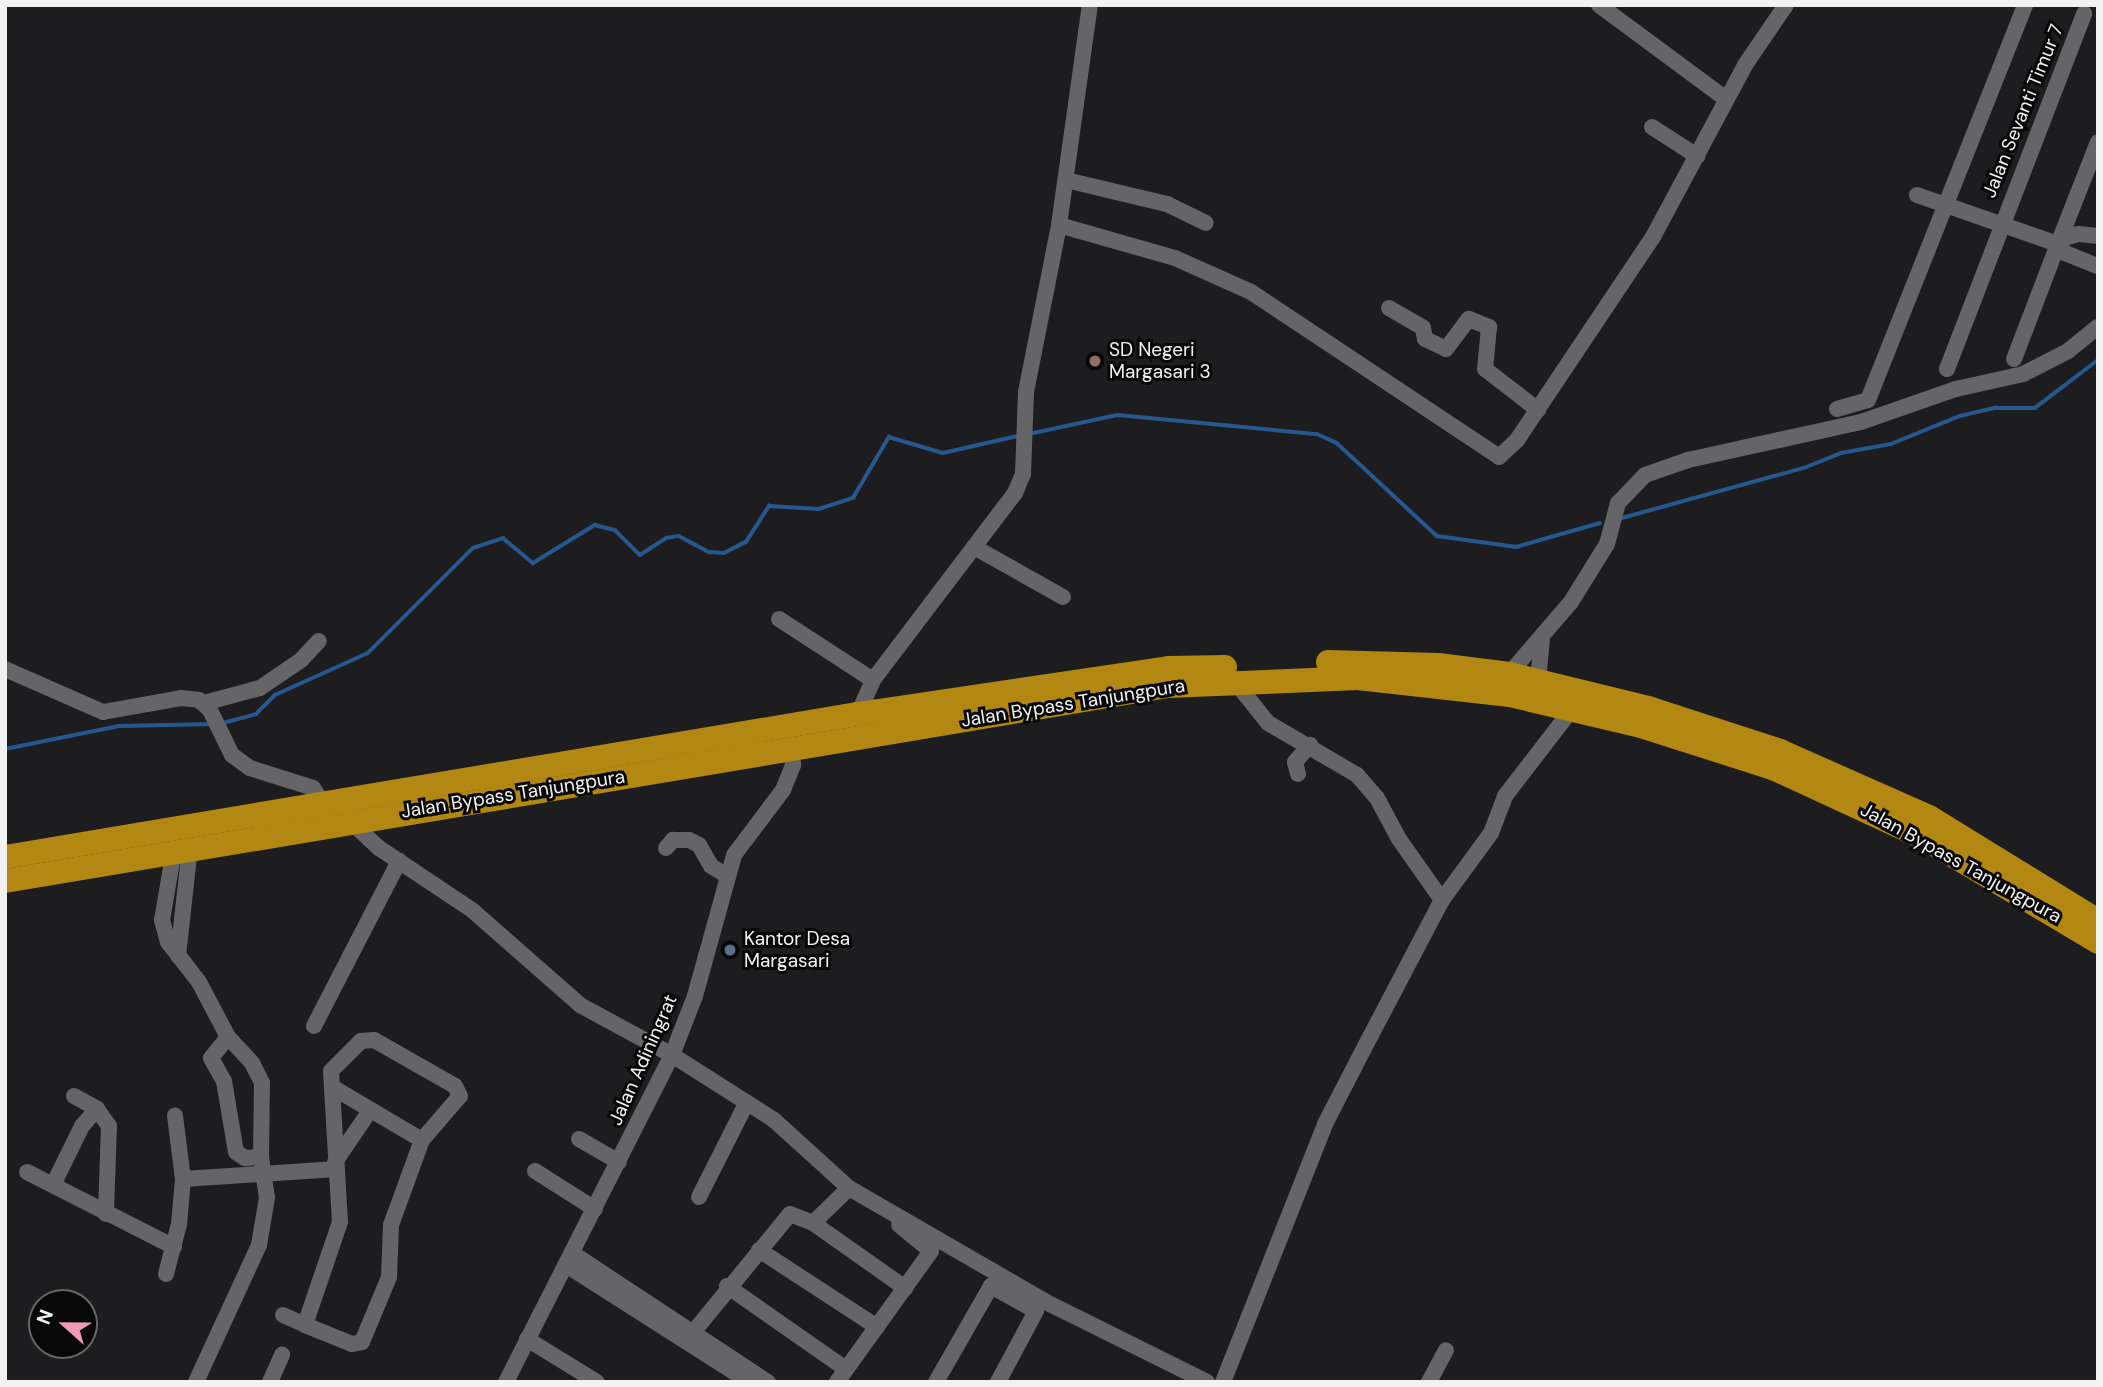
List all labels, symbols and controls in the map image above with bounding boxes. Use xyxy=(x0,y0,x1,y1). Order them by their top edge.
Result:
street label: Jalan Sevanti Timur 7 xyxy=(1978,21,2068,201)
place label: SD Negeri Margasari 3 xyxy=(1109,339,1211,383)
marker: SD Negeri Margasari 3 xyxy=(1087,353,1103,369)
street label: Jalan Bypass Tanjungpura xyxy=(959,674,1187,732)
street label: Jalan Bypass Tanjungpura xyxy=(399,765,627,823)
street label: Jalan Bypass Tanjungpura xyxy=(1856,798,2066,928)
place label: Kantor Desa Margasari xyxy=(744,928,850,972)
marker: Kantor Desa Margasari xyxy=(722,942,738,958)
street label: Jalan Adiningrat xyxy=(604,991,682,1129)
north arrow xyxy=(28,1289,98,1359)
text: N xyxy=(31,1306,59,1328)

